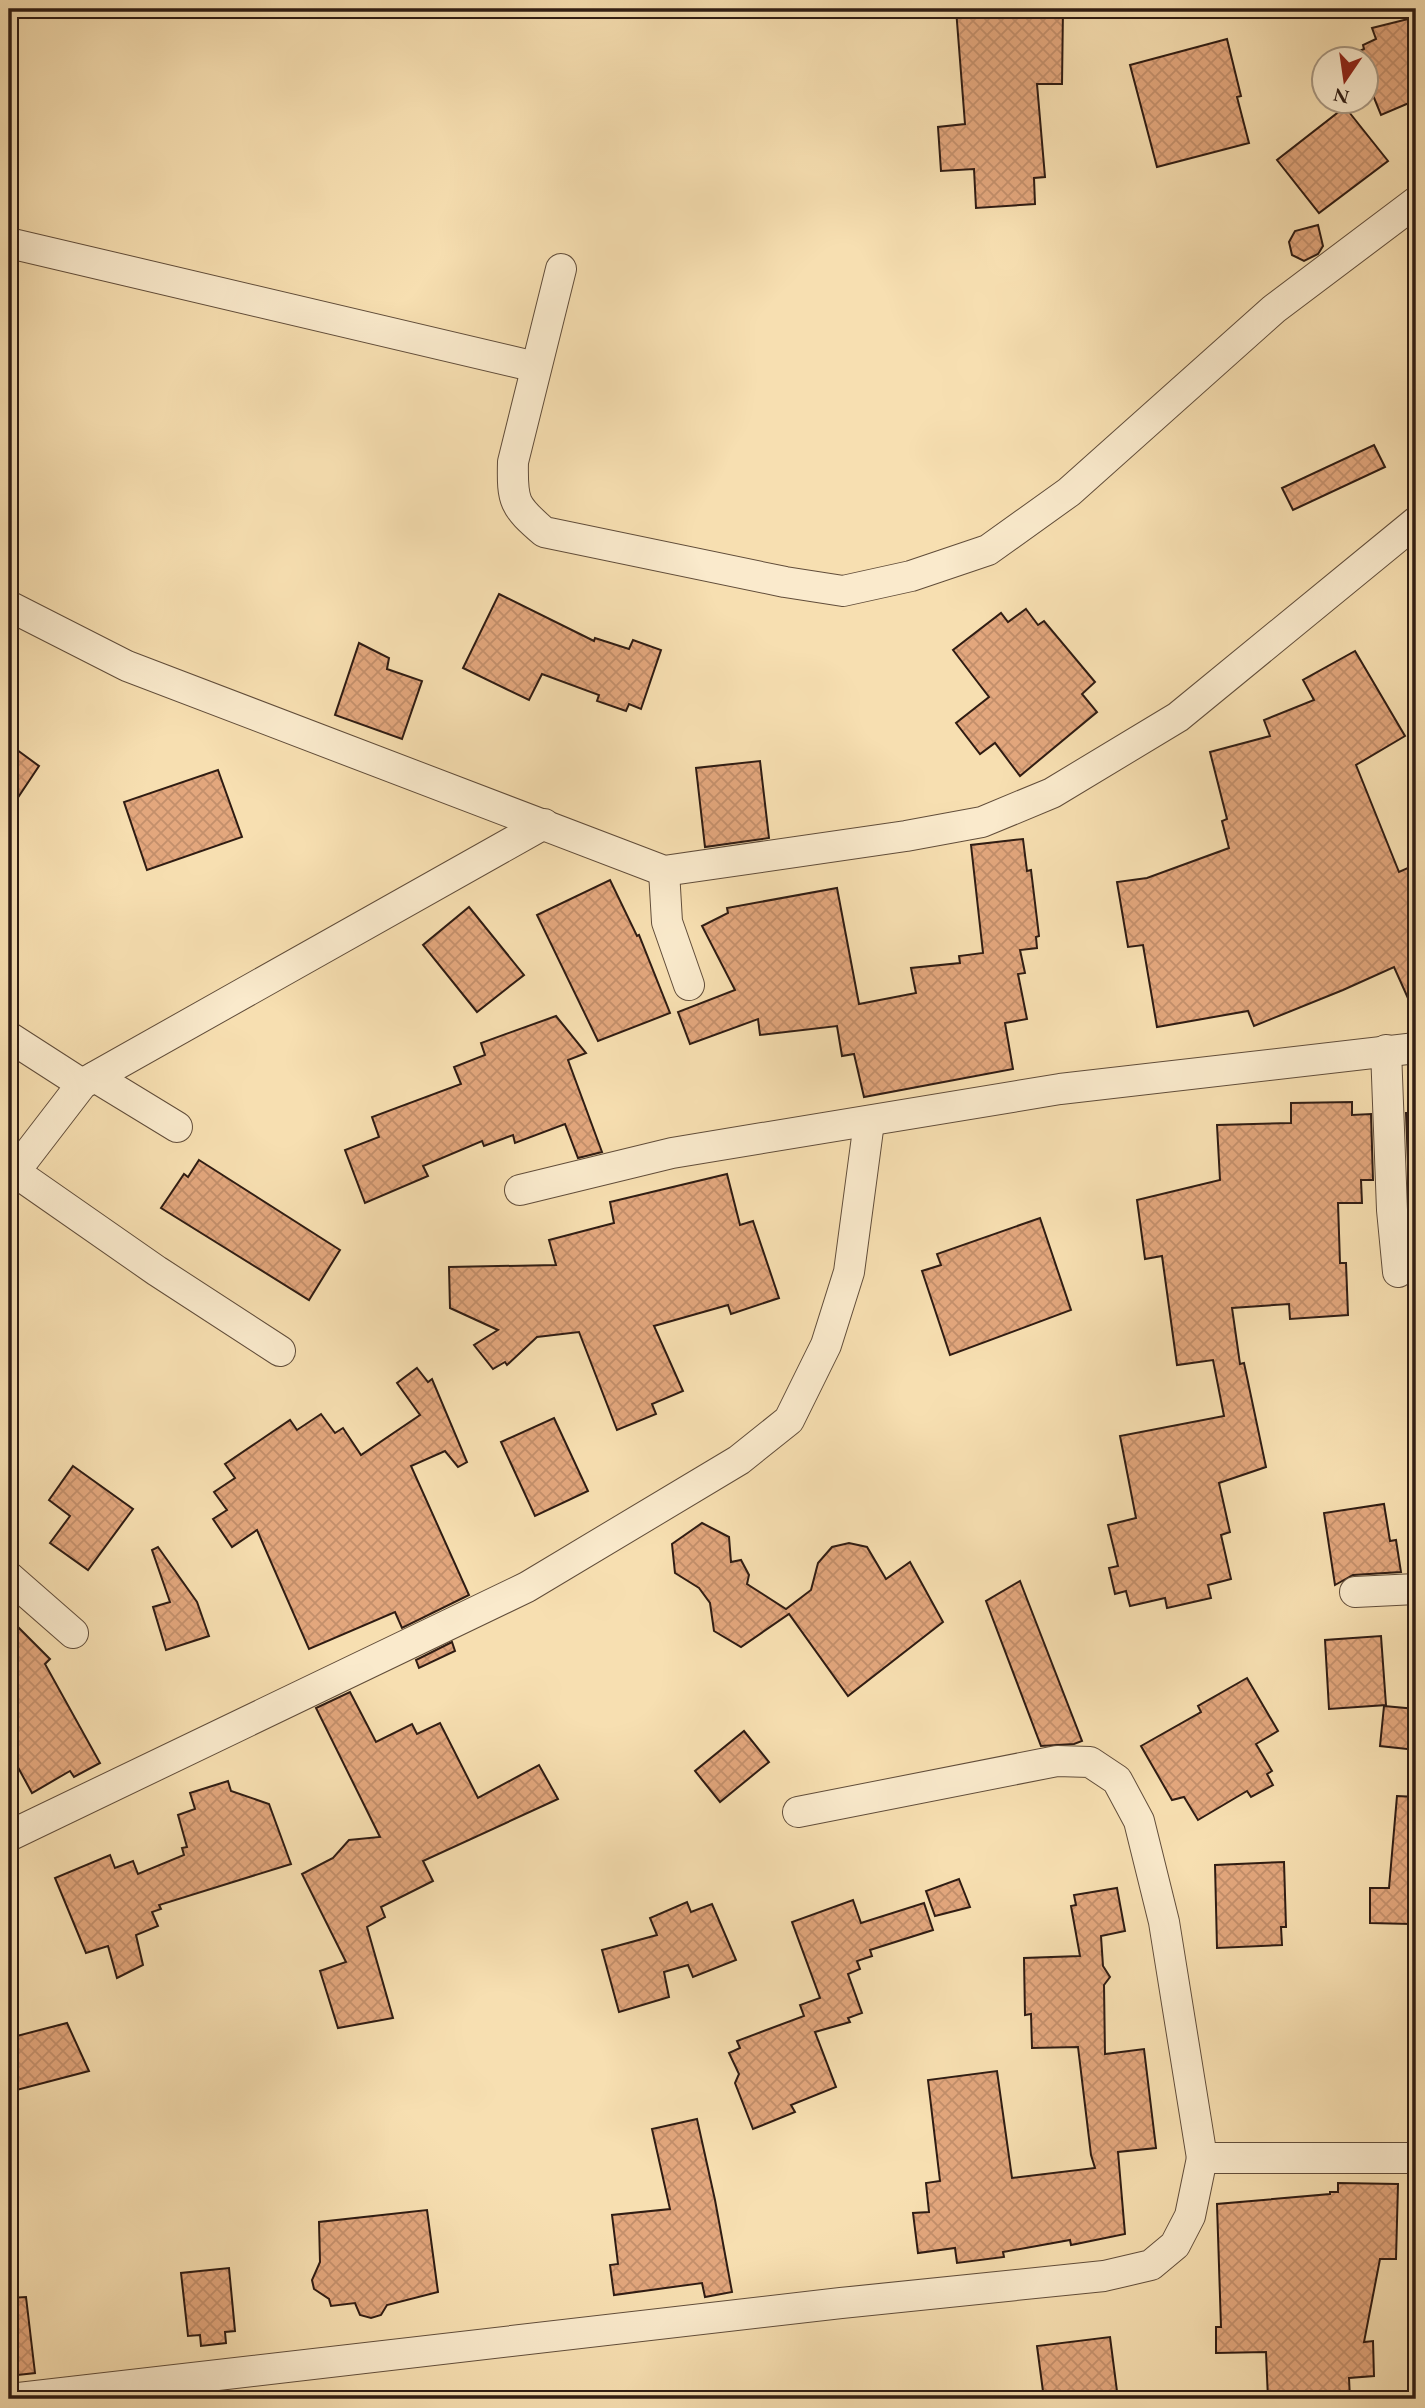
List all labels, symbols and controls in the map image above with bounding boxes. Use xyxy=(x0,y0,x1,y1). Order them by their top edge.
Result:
north arrow xyxy=(1310,46,1380,116)
text: N xyxy=(1330,82,1352,110)

